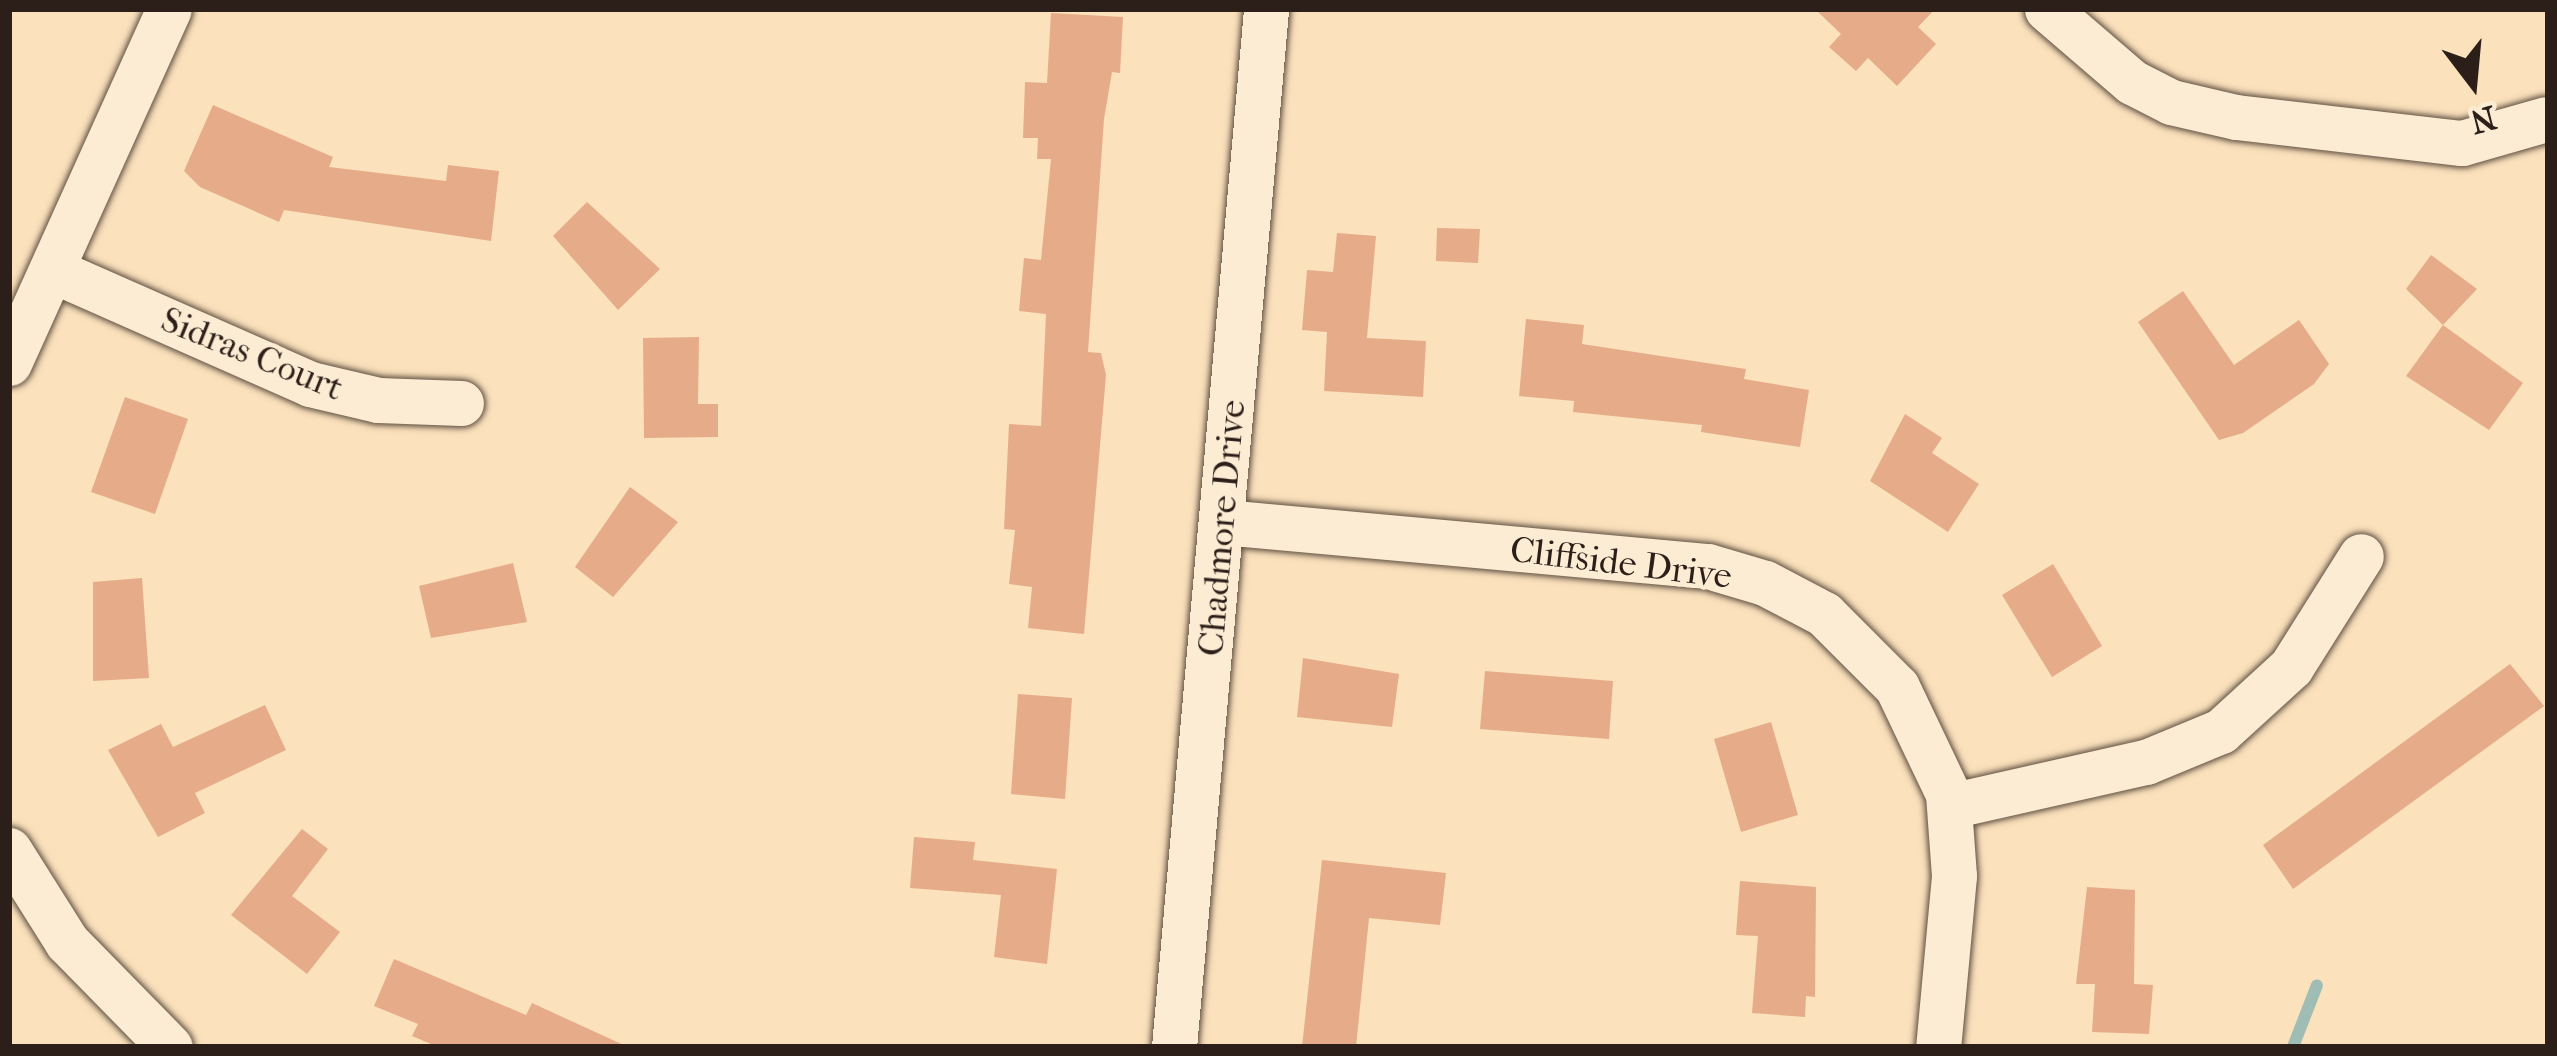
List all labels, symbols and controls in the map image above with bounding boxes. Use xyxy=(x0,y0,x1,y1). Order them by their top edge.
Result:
north arrow xyxy=(2413,24,2533,144)
text: N xyxy=(2466,97,2500,141)
street label: Sidras Court xyxy=(155,298,349,410)
street label: Chadmore Drive xyxy=(1189,398,1255,658)
street label: Cliffside Drive xyxy=(1508,528,1734,598)

